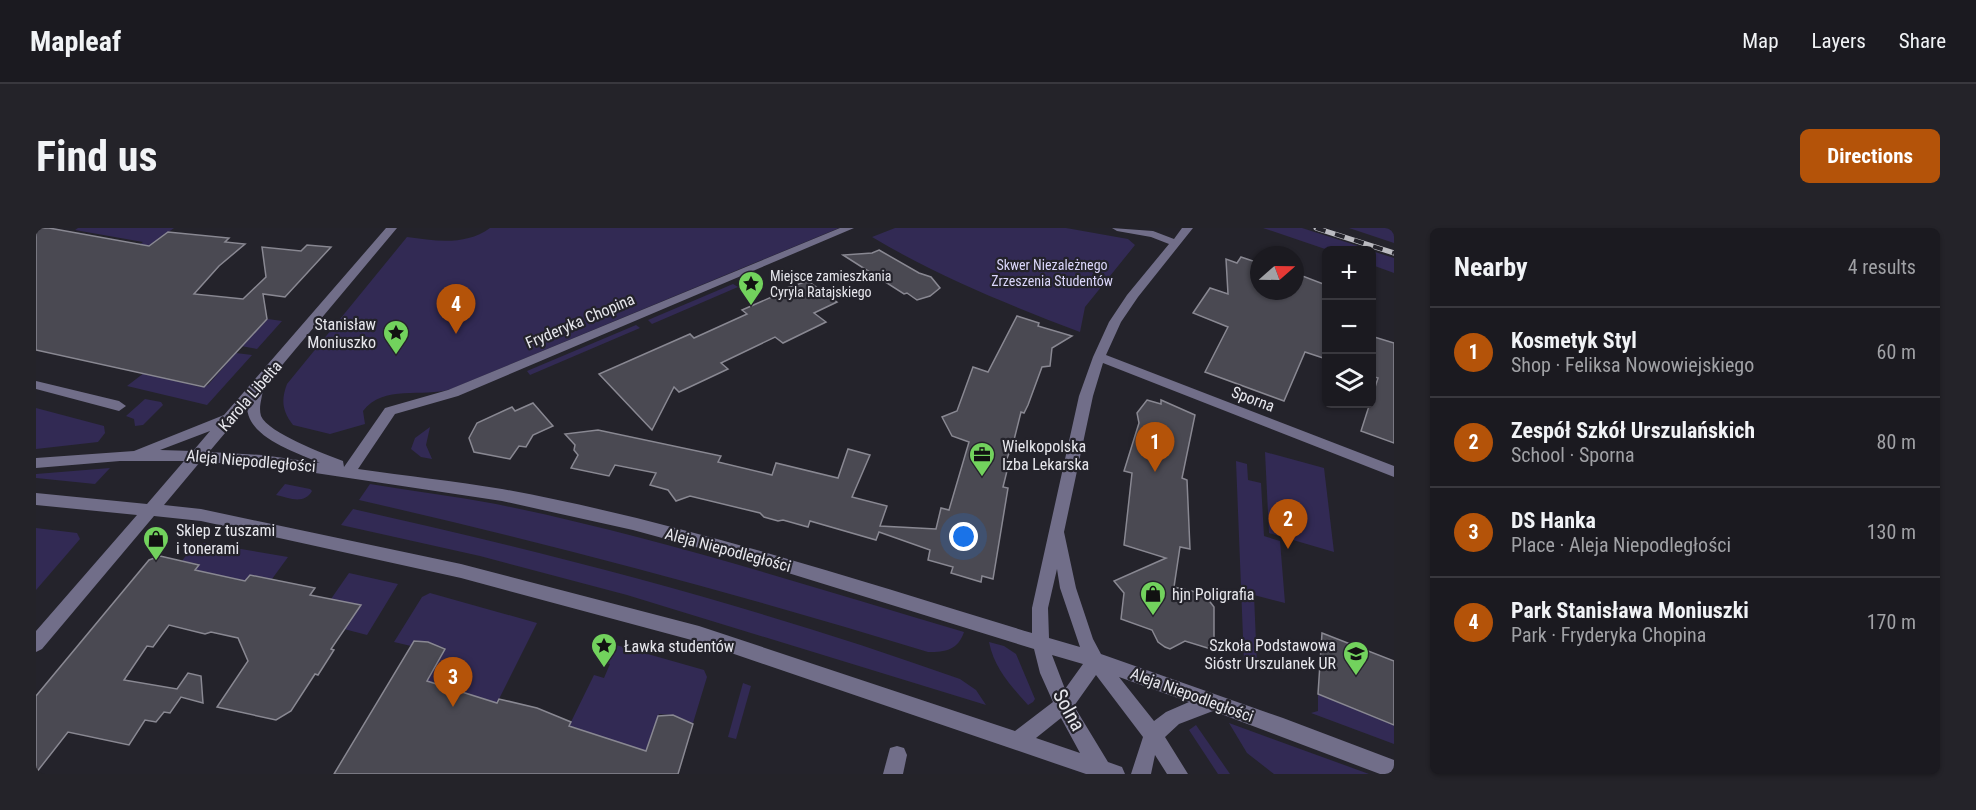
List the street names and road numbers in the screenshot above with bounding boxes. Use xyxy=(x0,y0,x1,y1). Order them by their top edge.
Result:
street label: Fryderyka Chopina xyxy=(523,289,637,353)
street label: Karola Libelta xyxy=(214,357,286,435)
street label: Sporna xyxy=(1229,382,1277,416)
street label: Aleja Niepodległości xyxy=(186,446,316,476)
street label: Aleja Niepodległości xyxy=(663,524,793,576)
street label: Aleja Niepodległości xyxy=(1128,664,1256,726)
street label: Solna xyxy=(1048,685,1090,735)

